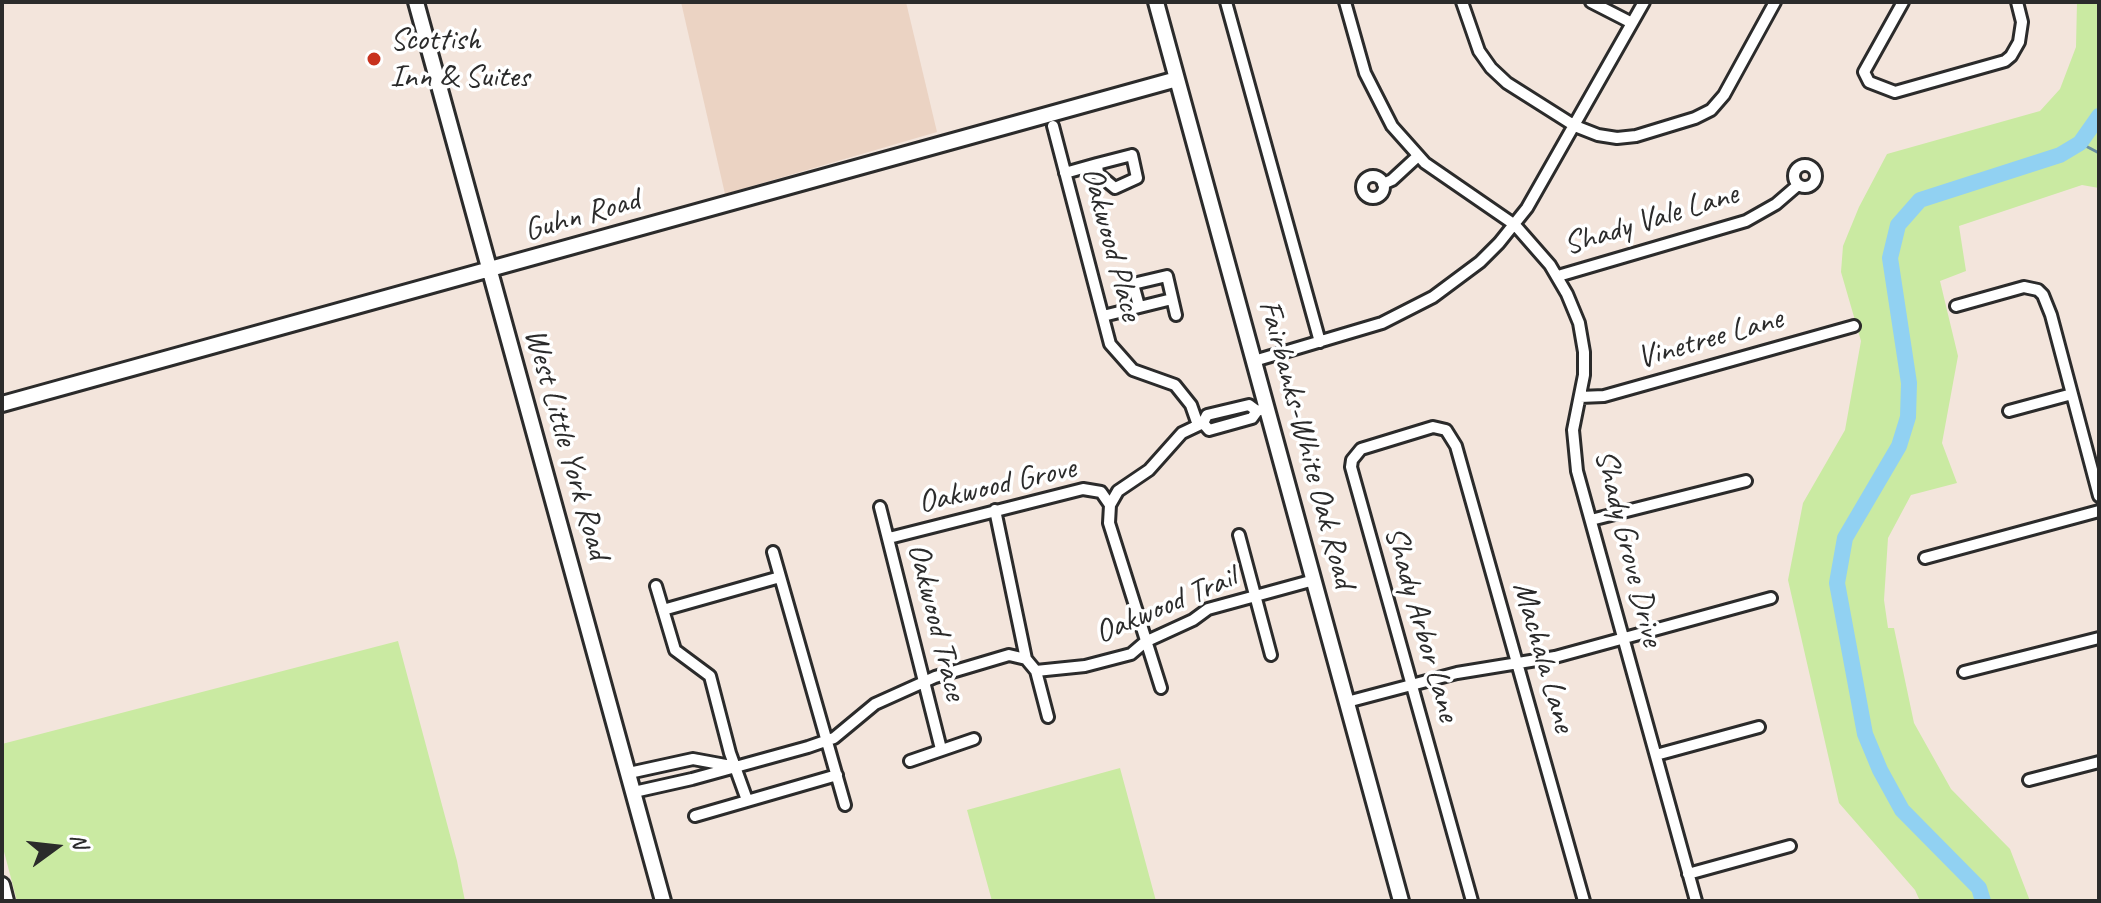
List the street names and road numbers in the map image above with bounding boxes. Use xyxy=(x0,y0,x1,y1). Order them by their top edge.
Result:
street label: Oakwood Place xyxy=(1072,163,1150,325)
street label: Shady Vale Lane xyxy=(1559,175,1743,265)
street label: Guhn Road xyxy=(520,181,644,251)
street label: Fairbanks-White Oak Road xyxy=(1249,296,1363,592)
street label: Vinetree Lane xyxy=(1633,300,1787,378)
street label: West Little York Road xyxy=(515,324,617,564)
street label: Shady Grove Drive xyxy=(1585,446,1671,650)
street label: Oakwood Grove xyxy=(915,449,1079,523)
street label: Shady Arbor Lane xyxy=(1375,522,1467,726)
street label: Oakwood Trace xyxy=(898,540,974,704)
street label: Oakwood Trail xyxy=(1090,559,1242,653)
street label: Machala Lane xyxy=(1503,577,1583,737)

